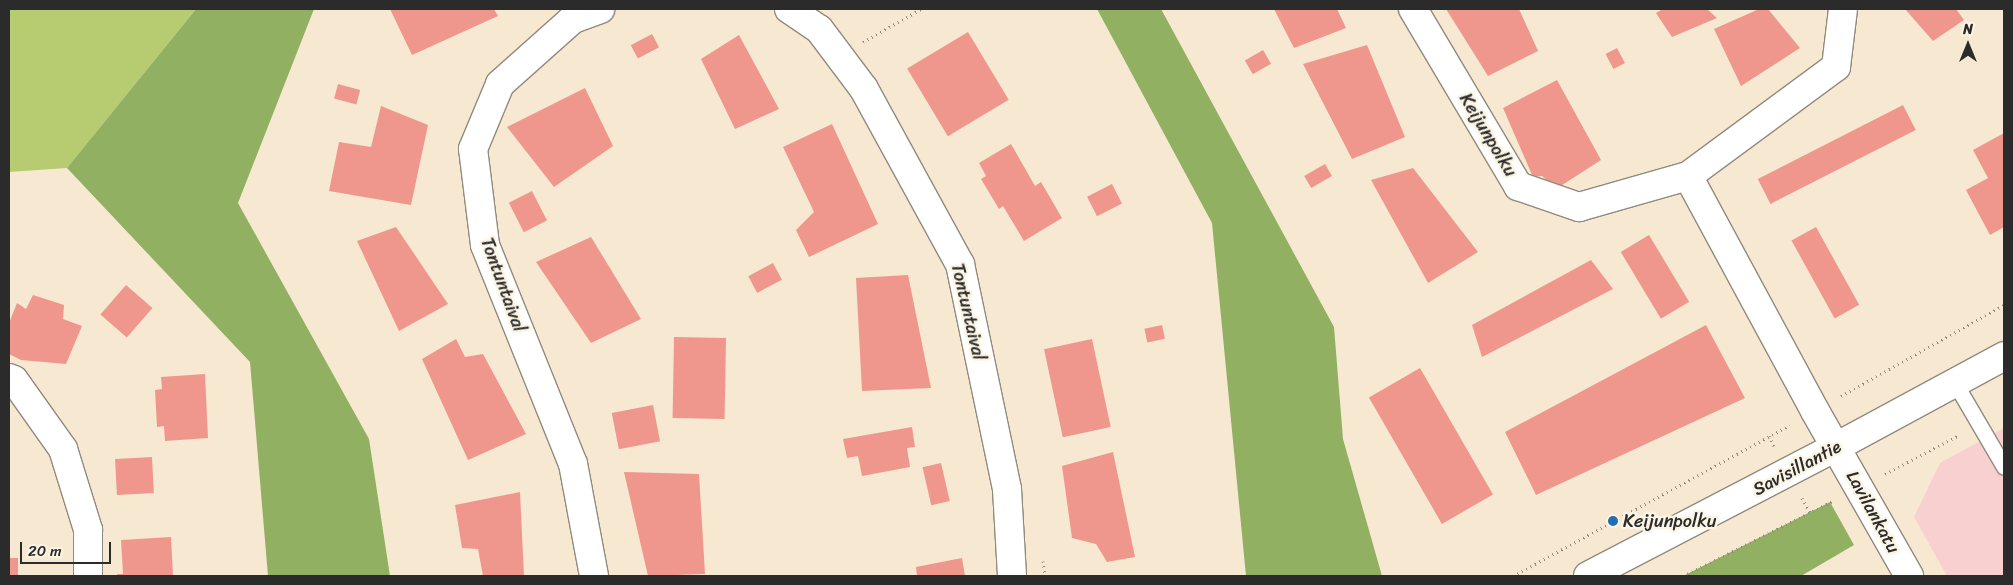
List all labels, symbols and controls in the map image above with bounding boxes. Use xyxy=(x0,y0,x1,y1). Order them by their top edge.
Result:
text: N xyxy=(1963,17,1973,42)
north arrow xyxy=(1943,20,1993,70)
street label: Keijunpolku xyxy=(1455,89,1521,181)
street label: Tontuntaival xyxy=(476,235,530,335)
street label: Tontuntaival xyxy=(946,261,990,363)
street label: Savisillantie xyxy=(1749,436,1845,500)
street label: Lavilankatu xyxy=(1842,467,1904,557)
place label: Keijunpolku xyxy=(1623,510,1716,532)
marker: Keijunpolku xyxy=(1607,515,1619,527)
scale bar xyxy=(22,532,114,564)
text: 20 m xyxy=(28,538,62,564)

